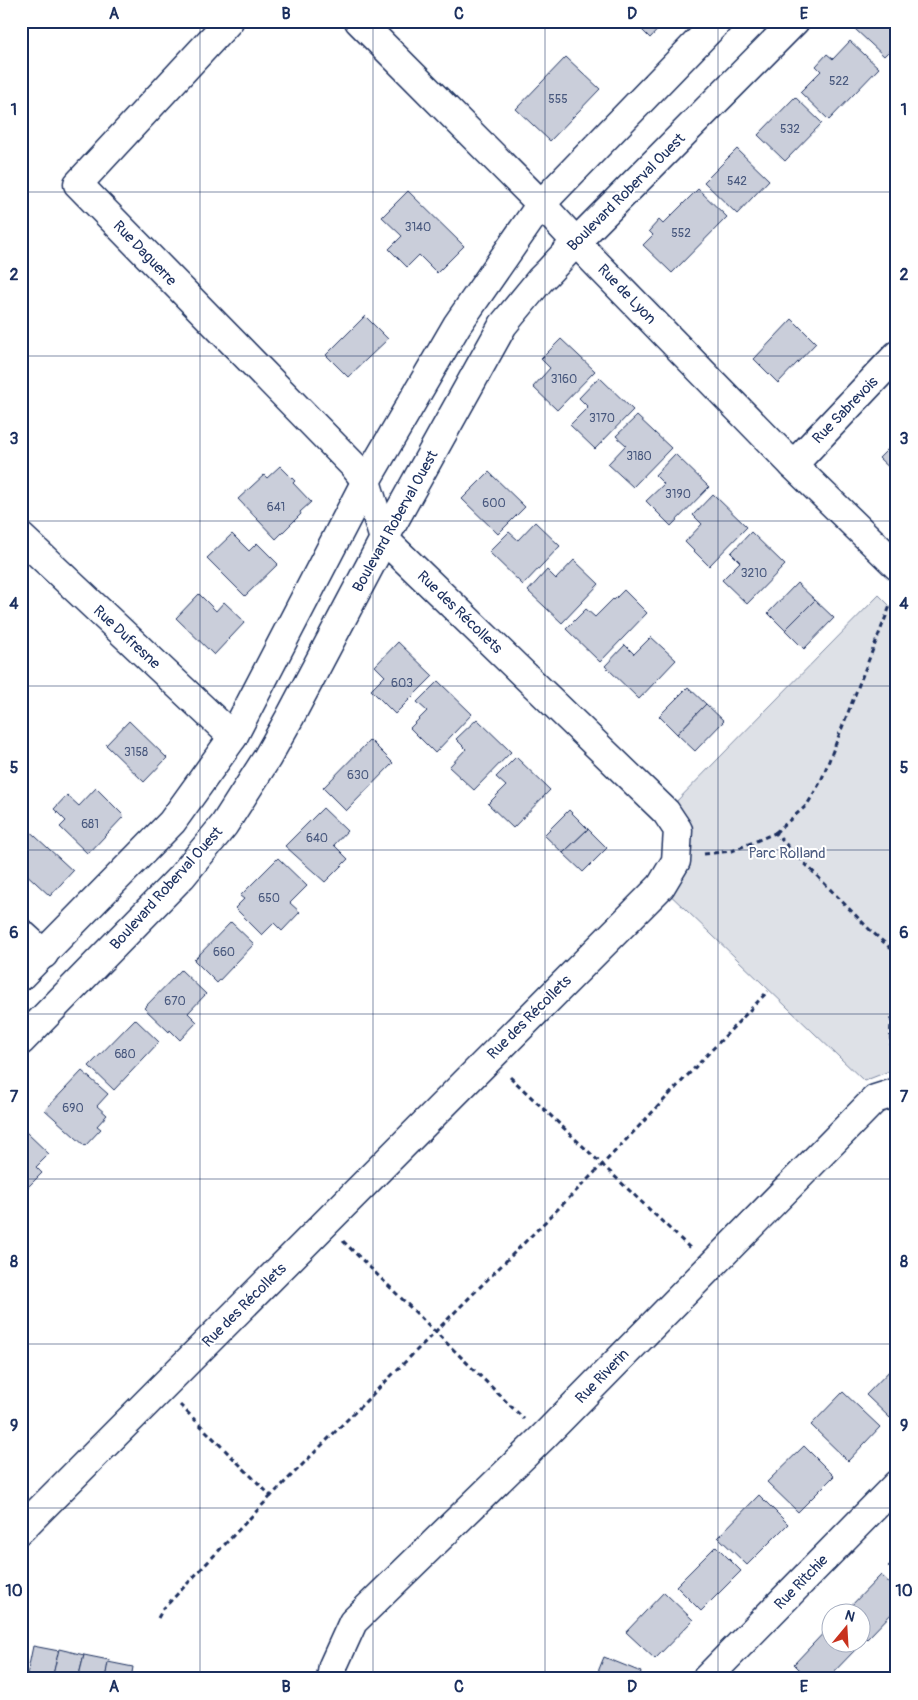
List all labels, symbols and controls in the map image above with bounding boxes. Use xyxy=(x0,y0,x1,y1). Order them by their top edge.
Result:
text: A xyxy=(109,4,120,24)
text: B xyxy=(281,4,291,24)
text: C xyxy=(454,4,464,24)
text: D xyxy=(627,4,637,24)
text: E xyxy=(800,4,809,24)
house number: 522 xyxy=(829,74,849,89)
house number: 555 xyxy=(548,92,568,107)
text: 1 xyxy=(11,100,17,120)
text: 1 xyxy=(901,100,907,120)
house number: 532 xyxy=(780,122,800,137)
street label: Boulevard Roberval Ouest xyxy=(563,129,690,255)
house number: 542 xyxy=(727,174,747,189)
street label: Rue Daguerre xyxy=(109,217,181,290)
house number: 3140 xyxy=(405,220,431,235)
house number: 552 xyxy=(671,226,691,241)
street label: Rue de Lyon xyxy=(593,260,660,328)
text: 2 xyxy=(10,265,19,285)
text: 2 xyxy=(900,265,909,285)
house number: 3160 xyxy=(551,372,577,387)
street label: Rue Sabrevois xyxy=(808,372,882,448)
house number: 3170 xyxy=(589,411,615,426)
text: 3 xyxy=(10,429,19,449)
text: 3 xyxy=(900,429,909,449)
street label: Boulevard Roberval Ouest xyxy=(349,446,443,595)
house number: 3180 xyxy=(626,449,652,464)
house number: 3190 xyxy=(665,487,691,502)
house number: 600 xyxy=(482,496,506,511)
house number: 641 xyxy=(267,500,285,515)
house number: 3210 xyxy=(741,566,767,581)
street label: Rue des Récollets xyxy=(413,567,507,658)
text: 4 xyxy=(9,594,19,614)
text: 4 xyxy=(899,594,909,614)
street label: Rue Dufresne xyxy=(89,602,165,674)
house number: 603 xyxy=(391,676,413,691)
house number: 3158 xyxy=(124,745,148,760)
text: 5 xyxy=(10,758,19,778)
text: 5 xyxy=(900,758,909,778)
house number: 630 xyxy=(347,768,369,783)
house number: 681 xyxy=(81,817,99,832)
street label: Boulevard Roberval Ouest xyxy=(106,822,227,954)
house number: 640 xyxy=(306,831,328,846)
park label: Parc Rolland xyxy=(748,844,826,863)
house number: 650 xyxy=(258,891,280,906)
text: 6 xyxy=(9,923,19,943)
text: 6 xyxy=(899,923,909,943)
house number: 660 xyxy=(213,945,235,960)
street label: Rue des Récollets xyxy=(483,971,576,1063)
house number: 670 xyxy=(164,994,186,1009)
house number: 680 xyxy=(114,1047,136,1062)
text: 7 xyxy=(10,1087,19,1107)
text: 7 xyxy=(900,1087,909,1107)
house number: 690 xyxy=(62,1101,84,1116)
text: 8 xyxy=(10,1252,18,1272)
text: 8 xyxy=(900,1252,908,1272)
street label: Rue des Récollets xyxy=(198,1259,291,1351)
street label: Rue Riverin xyxy=(571,1345,633,1408)
text: 9 xyxy=(10,1416,18,1436)
text: 9 xyxy=(900,1416,908,1436)
street label: Rue Ritchie xyxy=(771,1550,833,1614)
text: 10 xyxy=(5,1581,23,1601)
text: 10 xyxy=(895,1581,913,1601)
north arrow xyxy=(820,1602,870,1652)
text: N xyxy=(843,1607,857,1626)
text: A xyxy=(109,1677,120,1697)
text: B xyxy=(281,1677,291,1697)
text: C xyxy=(454,1677,464,1697)
text: D xyxy=(627,1677,637,1697)
text: E xyxy=(800,1677,809,1697)

